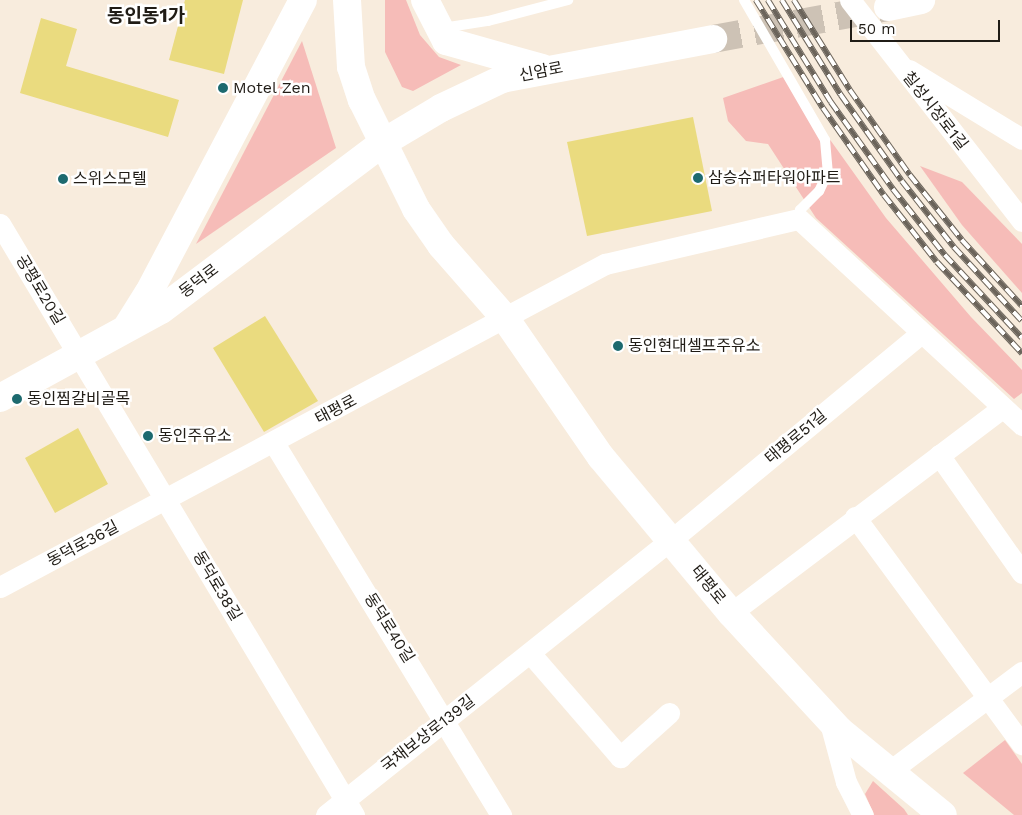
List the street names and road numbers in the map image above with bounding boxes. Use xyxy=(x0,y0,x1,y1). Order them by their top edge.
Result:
street label: 신암로 xyxy=(517,58,565,86)
street label: 칠성시장로1길 xyxy=(898,68,972,154)
street label: 공평로20길 xyxy=(12,252,68,328)
street label: 동덕로 xyxy=(176,260,222,302)
street label: 태평로 xyxy=(312,391,360,429)
street label: 태평로51길 xyxy=(761,406,831,468)
street label: 동덕로36길 xyxy=(44,517,122,571)
street label: 동덕로38길 xyxy=(189,548,245,624)
street label: 태평로 xyxy=(687,562,729,608)
street label: 동덕로40길 xyxy=(360,590,418,666)
street label: 국채보상로139길 xyxy=(377,691,479,777)

